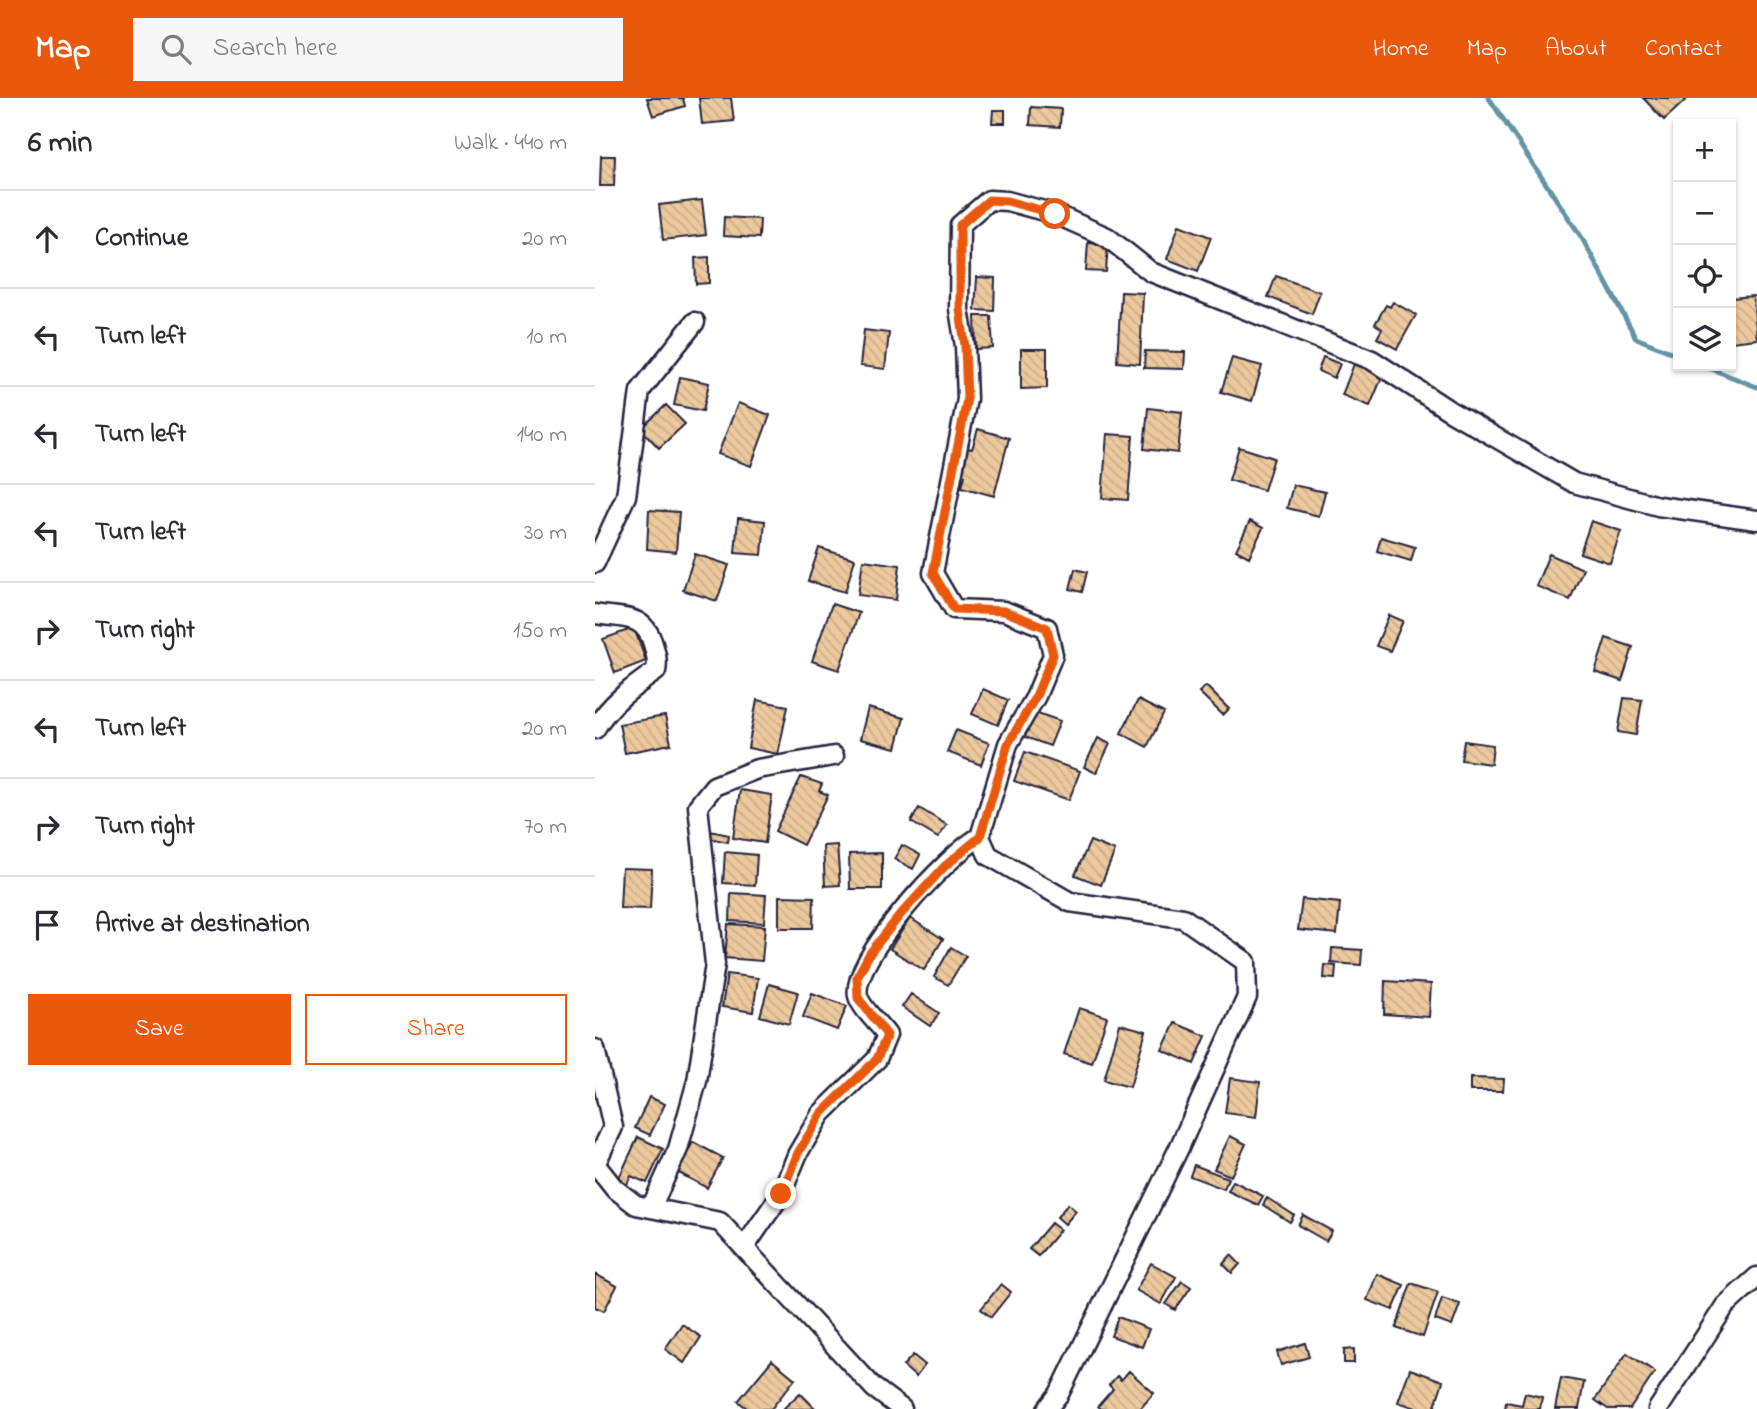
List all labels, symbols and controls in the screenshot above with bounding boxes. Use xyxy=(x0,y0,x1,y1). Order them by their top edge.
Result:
search box xyxy=(133,18,623,81)
text: Map xyxy=(35,25,91,73)
icon: search xyxy=(157,30,195,68)
text: Search here xyxy=(213,30,337,68)
text: Home xyxy=(1373,32,1429,67)
text: Map xyxy=(1467,32,1507,67)
text: About xyxy=(1545,32,1607,67)
text: Contact xyxy=(1645,32,1722,67)
map controls xyxy=(1673,119,1736,371)
button: + xyxy=(1673,119,1736,182)
text: 6 min xyxy=(28,122,92,166)
text: Walk · 440 m xyxy=(454,127,567,160)
button: − xyxy=(1673,182,1736,245)
route start xyxy=(1039,198,1070,229)
icon: ahead xyxy=(28,220,66,258)
text: Continue xyxy=(95,220,188,258)
text: 20 m xyxy=(522,223,567,256)
button: locate xyxy=(1673,245,1736,308)
button: layers xyxy=(1673,308,1736,371)
icon: left xyxy=(28,318,66,356)
text: Turn left xyxy=(95,318,186,356)
text: 10 m xyxy=(526,321,567,354)
icon: left xyxy=(28,416,66,454)
text: Turn left xyxy=(95,416,186,454)
text: 140 m xyxy=(517,419,567,452)
icon: left xyxy=(28,514,66,552)
text: Turn left xyxy=(95,514,186,552)
text: 30 m xyxy=(524,517,567,550)
icon: right xyxy=(28,612,66,650)
text: Turn right xyxy=(95,612,195,650)
text: 150 m xyxy=(513,615,567,648)
icon: left xyxy=(28,710,66,748)
text: Turn left xyxy=(95,710,186,748)
text: 20 m xyxy=(522,713,567,746)
icon: right xyxy=(28,808,66,846)
text: Turn right xyxy=(95,808,195,846)
text: 70 m xyxy=(524,811,567,844)
icon: arrive xyxy=(28,906,66,944)
text: Arrive at destination xyxy=(95,906,310,944)
button: Save xyxy=(28,994,291,1065)
button: Share xyxy=(305,994,567,1065)
route end xyxy=(765,1178,796,1209)

